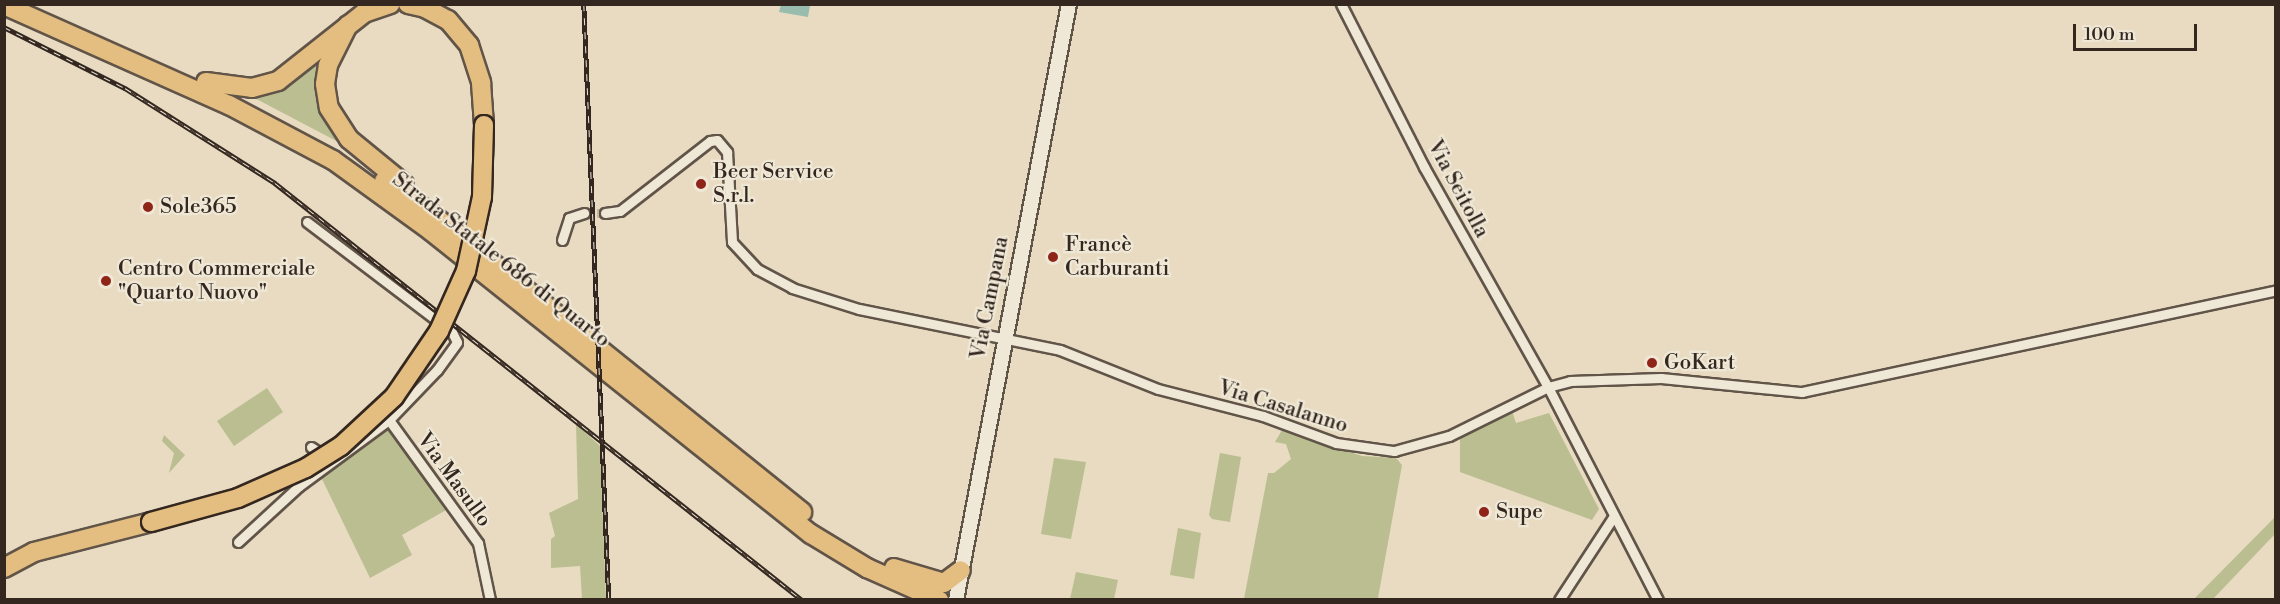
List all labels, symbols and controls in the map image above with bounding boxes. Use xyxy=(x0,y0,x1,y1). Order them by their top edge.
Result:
scale bar xyxy=(2076,12,2200,50)
text: 100 m xyxy=(2084,23,2135,46)
street label: Via Seitolla xyxy=(1422,136,1494,242)
place label: Beer Service S.r.l. xyxy=(713,159,834,209)
street label: Strada Statale 686 di Quarto xyxy=(387,167,615,353)
marker: Beer Service S.r.l. xyxy=(694,177,708,191)
place label: Sole365 xyxy=(160,194,237,220)
marker: Sole365 xyxy=(141,200,155,214)
place label: Francè Carburanti xyxy=(1065,232,1169,282)
street label: Via Campana xyxy=(966,234,1014,362)
marker: Francè Carburanti xyxy=(1046,250,1060,264)
place label: Centro Commerciale "Quarto Nuovo" xyxy=(118,256,315,306)
marker: Centro Commerciale "Quarto Nuovo" xyxy=(99,274,113,288)
place label: GoKart xyxy=(1664,350,1735,376)
marker: GoKart xyxy=(1645,356,1659,370)
street label: Via Casalanno xyxy=(1215,375,1351,439)
street label: Via Masullo xyxy=(411,428,497,532)
place label: Supe xyxy=(1496,499,1543,525)
marker: Supe xyxy=(1477,505,1491,519)

